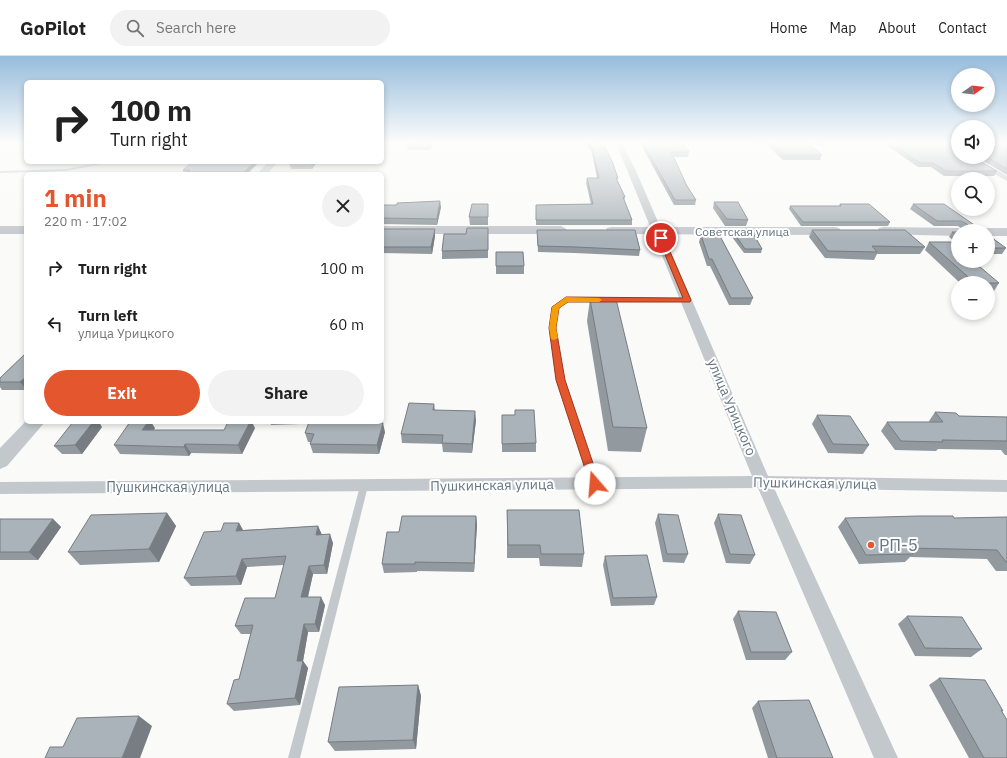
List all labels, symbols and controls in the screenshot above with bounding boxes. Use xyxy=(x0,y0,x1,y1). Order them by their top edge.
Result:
search box xyxy=(110,10,390,46)
text: GoPilot xyxy=(20,16,86,40)
icon: search xyxy=(124,17,146,39)
text: Search here xyxy=(156,18,236,37)
text: Home xyxy=(770,19,807,37)
text: Map xyxy=(829,19,856,37)
text: About xyxy=(878,19,916,37)
text: Contact xyxy=(938,19,987,37)
north arrow xyxy=(951,68,995,112)
map controls xyxy=(951,68,995,320)
text: 100 m xyxy=(110,92,192,129)
icon: right xyxy=(44,96,96,148)
button: sound xyxy=(951,120,995,164)
text: Turn right xyxy=(110,128,188,151)
button: search xyxy=(951,172,995,216)
text: 1 min xyxy=(44,182,107,214)
button: close xyxy=(322,185,364,227)
text: 220 m · 17:02 xyxy=(44,213,127,230)
pin xyxy=(644,221,678,255)
street label: Советская улица xyxy=(695,224,790,239)
button: + xyxy=(951,224,995,268)
icon: arrive xyxy=(650,227,672,249)
icon: right xyxy=(44,257,66,279)
text: Turn right xyxy=(78,259,147,278)
text: 100 m xyxy=(320,259,364,278)
button: − xyxy=(951,276,995,320)
text: Turn left xyxy=(78,306,138,325)
icon: left xyxy=(44,313,66,335)
text: 60 m xyxy=(329,315,364,334)
text: улица Урицкого xyxy=(78,325,174,342)
street label: улица Урицкого xyxy=(703,356,761,458)
button: Exit xyxy=(44,370,200,416)
button: Share xyxy=(208,370,364,416)
position arrow xyxy=(574,463,616,505)
street label: Пушкинская улица xyxy=(753,473,878,493)
street label: Пушкинская улица xyxy=(430,475,555,495)
street label: Пушкинская улица xyxy=(106,478,230,496)
place label: РП-5 xyxy=(879,534,918,556)
marker: РП-5 xyxy=(866,540,876,550)

